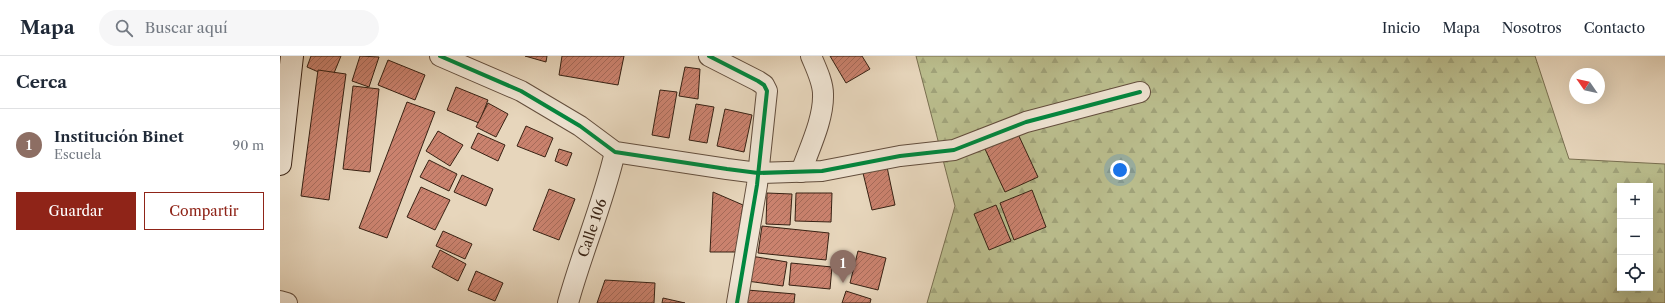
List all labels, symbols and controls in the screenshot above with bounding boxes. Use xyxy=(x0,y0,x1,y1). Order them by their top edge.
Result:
search box xyxy=(99,10,379,46)
text: Mapa xyxy=(20,16,75,39)
icon: search xyxy=(113,17,135,39)
text: Buscar aquí xyxy=(145,18,228,37)
text: Inicio xyxy=(1382,19,1420,37)
text: Mapa xyxy=(1442,19,1480,37)
text: Nosotros xyxy=(1502,19,1562,37)
text: Contacto xyxy=(1584,19,1645,37)
north arrow xyxy=(1569,68,1605,104)
text: Cerca xyxy=(16,72,67,92)
text: Institución Binet xyxy=(54,127,184,146)
text: 1 xyxy=(26,137,32,153)
text: 90 m xyxy=(233,137,264,153)
text: Escuela xyxy=(54,146,101,162)
your location xyxy=(1110,160,1130,180)
map controls xyxy=(1617,183,1653,291)
button: + xyxy=(1617,183,1653,219)
button: Guardar xyxy=(16,192,136,230)
button: Compartir xyxy=(144,192,264,230)
street label: Calle 106 xyxy=(574,196,610,260)
button: − xyxy=(1617,219,1653,255)
pin: 1 xyxy=(830,250,856,283)
button: locate xyxy=(1617,255,1653,291)

